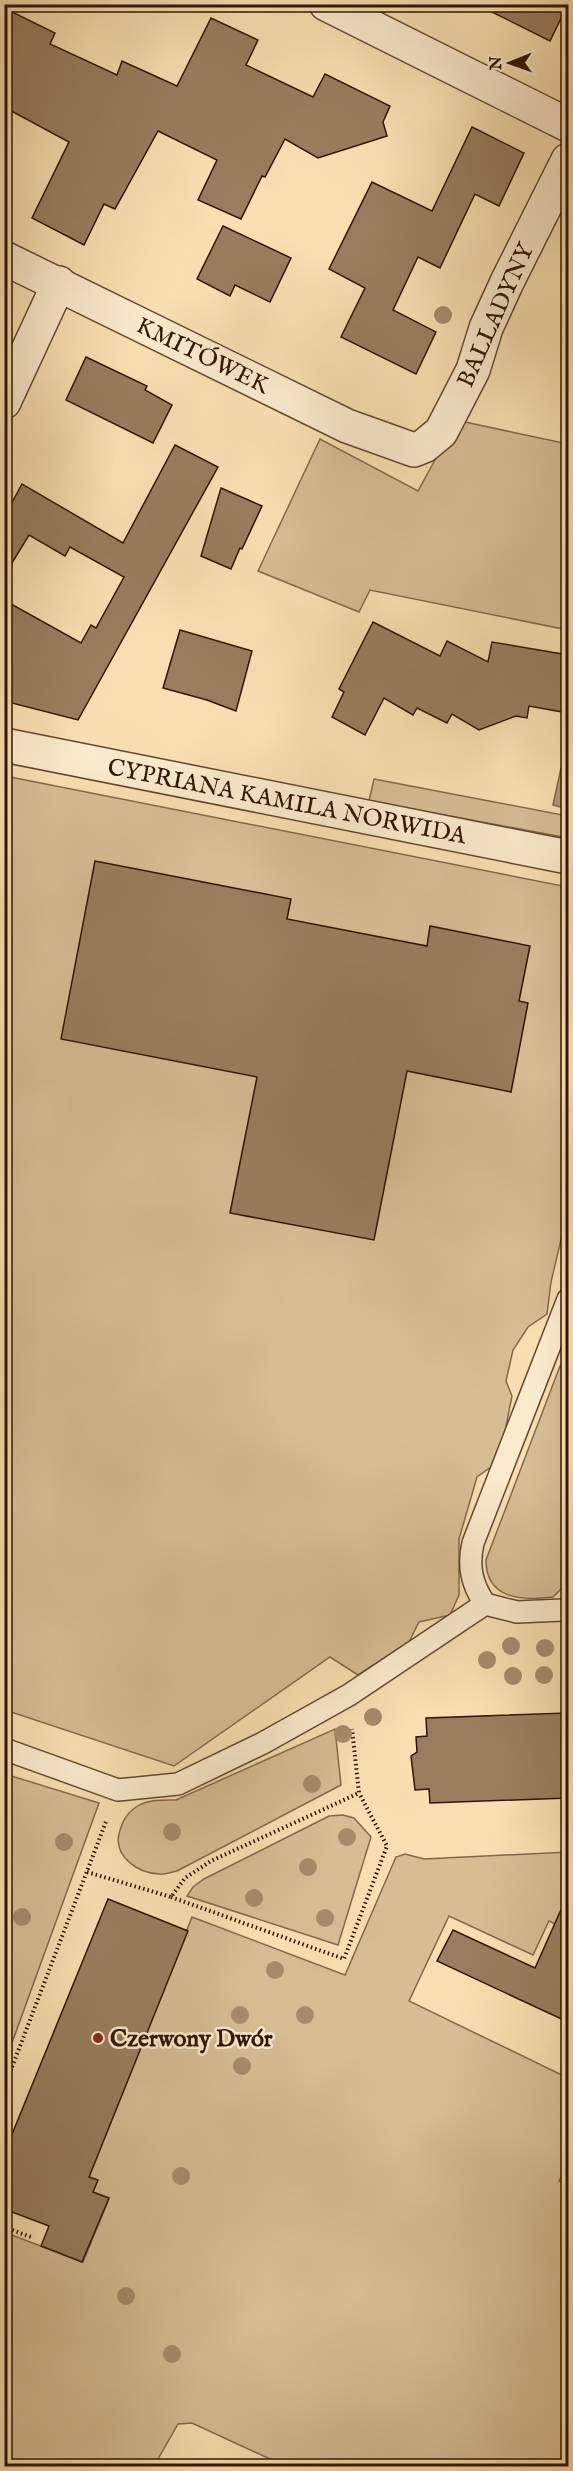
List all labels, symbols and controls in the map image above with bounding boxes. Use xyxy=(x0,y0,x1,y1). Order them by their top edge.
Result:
north arrow xyxy=(480,33,540,93)
text: N xyxy=(487,56,507,71)
street label: BALLADYNY xyxy=(451,237,543,393)
street label: KMITÓWEK xyxy=(131,311,275,402)
street label: CYPRIANA KAMILA NORWIDA xyxy=(105,752,469,853)
place label: Czerwony Dwór xyxy=(110,2024,273,2055)
marker: Czerwony Dwór xyxy=(91,2031,105,2045)

